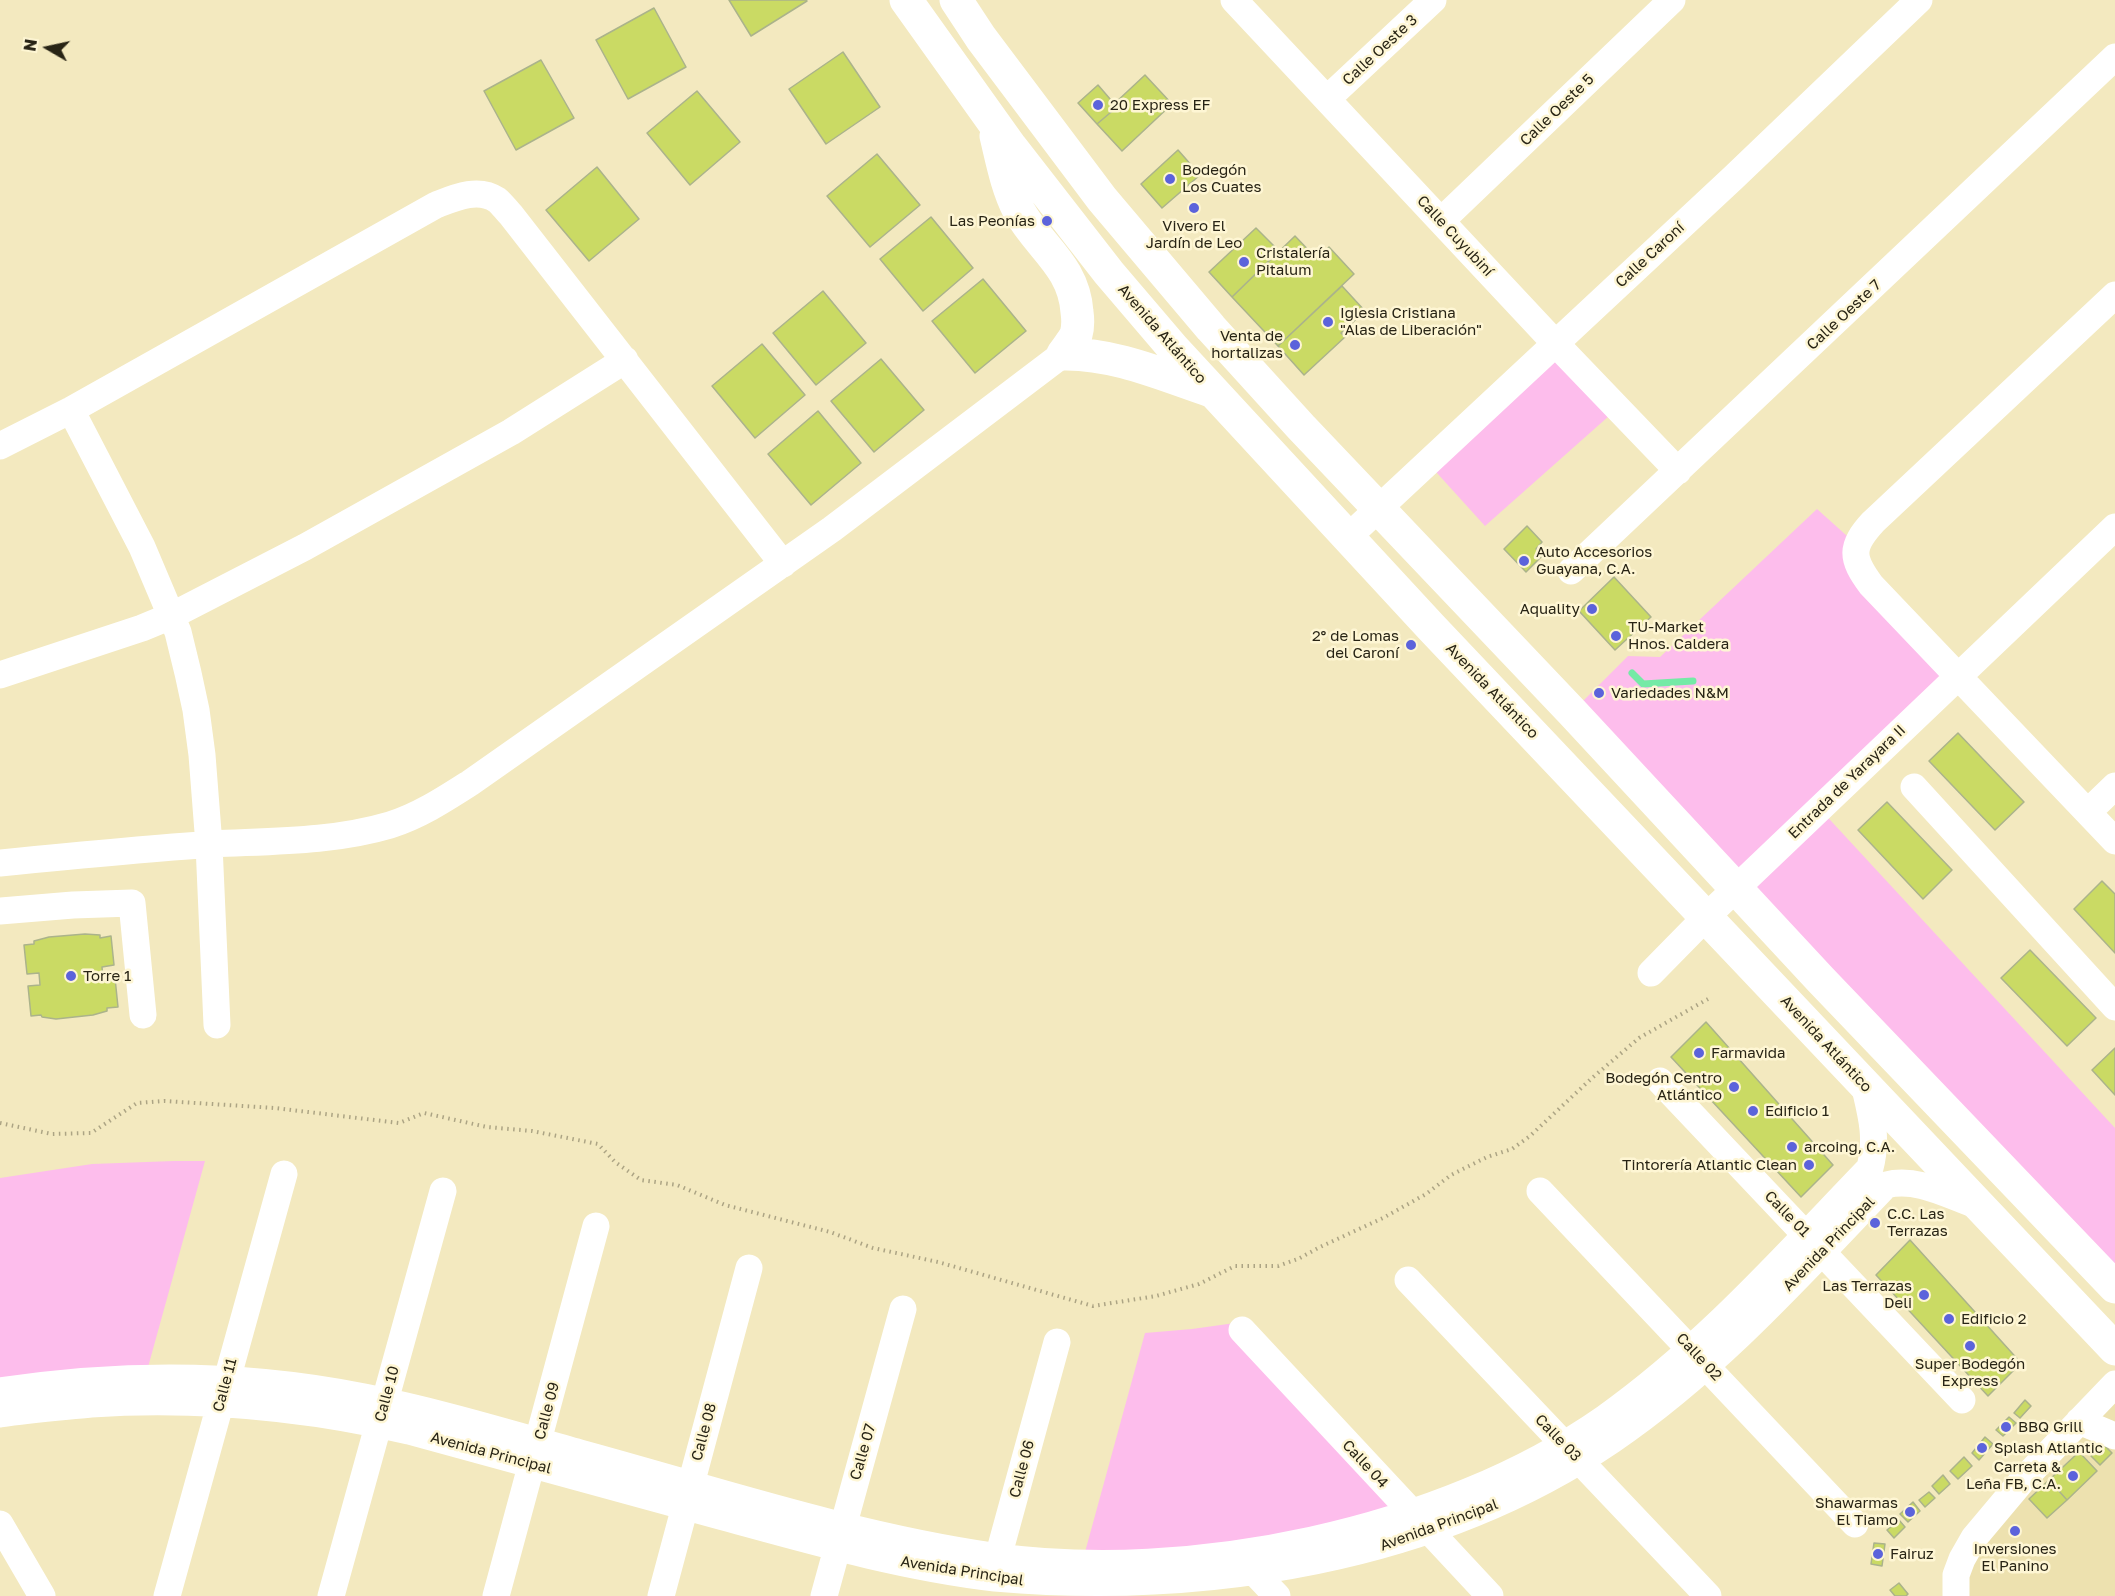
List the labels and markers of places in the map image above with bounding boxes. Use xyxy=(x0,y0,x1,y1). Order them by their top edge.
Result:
place label: 20 Express EF xyxy=(1110,96,1210,114)
marker: 20 Express EF xyxy=(1091,98,1105,112)
place label: Bodegón Los Cuates xyxy=(1182,161,1261,196)
marker: Bodegón Los Cuates xyxy=(1163,172,1177,186)
marker: Vivero El Jardín de Leo xyxy=(1187,201,1201,215)
place label: Las Peonías xyxy=(949,212,1035,230)
marker: Las Peonías xyxy=(1040,214,1054,228)
place label: Vivero El Jardín de Leo xyxy=(1146,217,1242,252)
place label: Cristalería Pitalum xyxy=(1256,244,1330,279)
marker: Cristalería Pitalum xyxy=(1237,255,1251,269)
place label: Iglesia Cristiana "Alas de Liberación" xyxy=(1340,304,1482,339)
marker: Iglesia Cristiana "Alas de Liberación" xyxy=(1321,315,1335,329)
place label: Venta de hortalizas xyxy=(1211,327,1283,362)
marker: Venta de hortalizas xyxy=(1288,338,1302,352)
place label: Auto Accesorios Guayana, C.A. xyxy=(1536,543,1652,578)
marker: Auto Accesorios Guayana, C.A. xyxy=(1517,554,1531,568)
place label: Aquality xyxy=(1520,600,1580,618)
marker: Aquality xyxy=(1585,602,1599,616)
place label: TU-Market Hnos. Caldera xyxy=(1628,618,1729,653)
place label: 2° de Lomas del Caroní xyxy=(1312,627,1399,662)
marker: TU-Market Hnos. Caldera xyxy=(1609,629,1623,643)
marker: 2° de Lomas del Caroní xyxy=(1404,638,1418,652)
place label: Variedades N&M xyxy=(1611,684,1729,702)
marker: Variedades N&M xyxy=(1592,686,1606,700)
place label: Torre 1 xyxy=(83,967,131,985)
marker: Torre 1 xyxy=(64,969,78,983)
place label: Farmavida xyxy=(1711,1044,1786,1062)
marker: Farmavida xyxy=(1692,1046,1706,1060)
place label: Bodegón Centro Atlántico xyxy=(1605,1069,1722,1104)
marker: Bodegón Centro Atlántico xyxy=(1727,1080,1741,1094)
place label: Edificio 1 xyxy=(1765,1102,1829,1120)
marker: Edificio 1 xyxy=(1746,1104,1760,1118)
place label: arcoing, C.A. xyxy=(1804,1138,1895,1156)
marker: arcoing, C.A. xyxy=(1785,1140,1799,1154)
place label: Tintorería Atlantic Clean xyxy=(1622,1156,1797,1174)
marker: Tintorería Atlantic Clean xyxy=(1802,1158,1816,1172)
place label: C.C. Las Terrazas xyxy=(1887,1205,1948,1240)
marker: C.C. Las Terrazas xyxy=(1868,1216,1882,1230)
place label: Las Terrazas Deli xyxy=(1822,1277,1912,1312)
marker: Las Terrazas Deli xyxy=(1917,1288,1931,1302)
place label: Edificio 2 xyxy=(1961,1310,2026,1328)
marker: Edificio 2 xyxy=(1942,1312,1956,1326)
marker: Super Bodegón Express xyxy=(1963,1339,1977,1353)
place label: Super Bodegón Express xyxy=(1915,1355,2025,1390)
place label: BBQ Grill xyxy=(2018,1418,2083,1436)
marker: BBQ Grill xyxy=(1999,1420,2013,1434)
place label: Splash Atlantic xyxy=(1994,1439,2103,1457)
marker: Splash Atlantic xyxy=(1975,1441,1989,1455)
place label: Carreta & Leña FB, C.A. xyxy=(1966,1458,2061,1493)
marker: Carreta & Leña FB, C.A. xyxy=(2066,1469,2080,1483)
place label: Shawarmas El Tiamo xyxy=(1815,1494,1898,1529)
marker: Shawarmas El Tiamo xyxy=(1903,1505,1917,1519)
marker: Inversiones El Panino xyxy=(2008,1524,2022,1538)
place label: Inversiones El Panino xyxy=(1973,1540,2057,1575)
place label: Fairuz xyxy=(1890,1545,1934,1563)
marker: Fairuz xyxy=(1871,1547,1885,1561)

